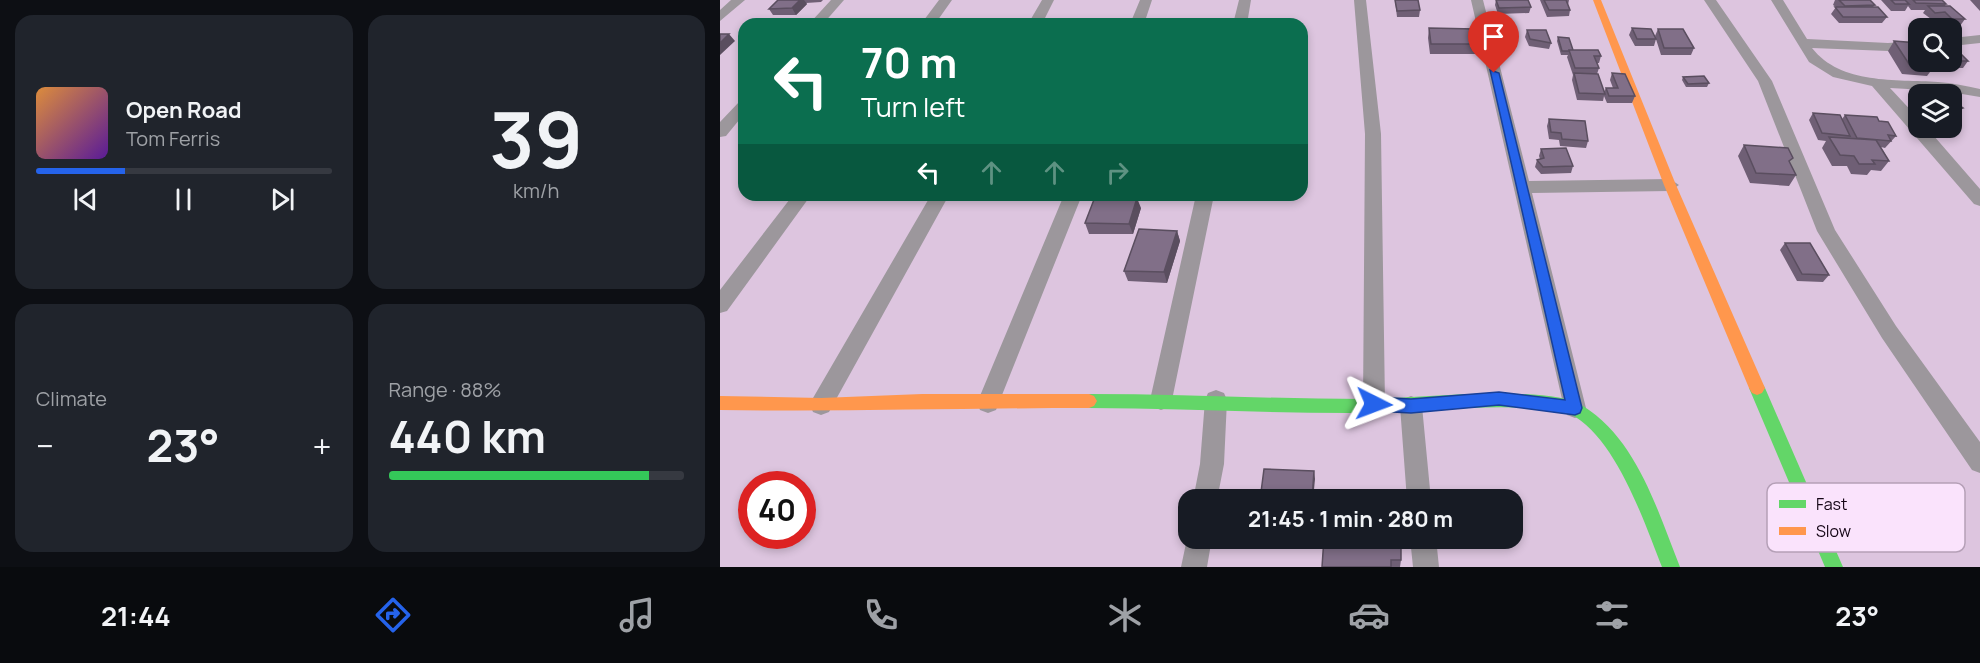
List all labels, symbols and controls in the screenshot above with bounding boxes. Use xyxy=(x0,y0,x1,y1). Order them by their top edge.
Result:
pin xyxy=(1468,11,1519,73)
map controls xyxy=(1908,18,1962,138)
button: search xyxy=(1908,18,1962,72)
icon: arrive xyxy=(1477,20,1510,53)
text: 70 m xyxy=(861,33,957,91)
icon: left xyxy=(762,42,840,120)
button: layers xyxy=(1908,84,1962,138)
text: 39 xyxy=(489,85,583,191)
text: Turn left xyxy=(861,88,965,125)
text: Open Road xyxy=(126,95,241,125)
text: Tom Ferris xyxy=(126,125,220,152)
icon: left xyxy=(912,156,945,189)
icon: ahead xyxy=(975,156,1008,189)
icon: ahead xyxy=(1038,156,1071,189)
icon: right xyxy=(1101,156,1134,189)
text: km/h xyxy=(513,177,560,204)
icon: previous xyxy=(69,183,102,216)
icon: pause xyxy=(167,183,200,216)
icon: next xyxy=(266,183,299,216)
position arrow xyxy=(1342,372,1406,436)
text: Range · 88% xyxy=(389,376,501,403)
text: Climate xyxy=(36,385,107,412)
text: 440 km xyxy=(389,405,546,467)
text: 23° xyxy=(147,414,220,476)
text: − xyxy=(36,423,54,468)
text: + xyxy=(312,423,331,468)
speed limit sign: 40 xyxy=(738,471,816,549)
legend xyxy=(1767,483,1965,552)
text: Fast xyxy=(1816,493,1847,515)
text: 21:45 · 1 min · 280 m xyxy=(1248,504,1453,534)
text: Slow xyxy=(1816,520,1851,542)
icon: directions xyxy=(372,594,414,636)
icon: music xyxy=(616,594,658,636)
icon: phone xyxy=(860,594,902,636)
icon: climate xyxy=(1104,594,1146,636)
icon: car xyxy=(1348,594,1390,636)
icon: filters xyxy=(1591,594,1633,636)
text: 21:44 xyxy=(101,597,171,634)
text: 23° xyxy=(1835,597,1879,634)

